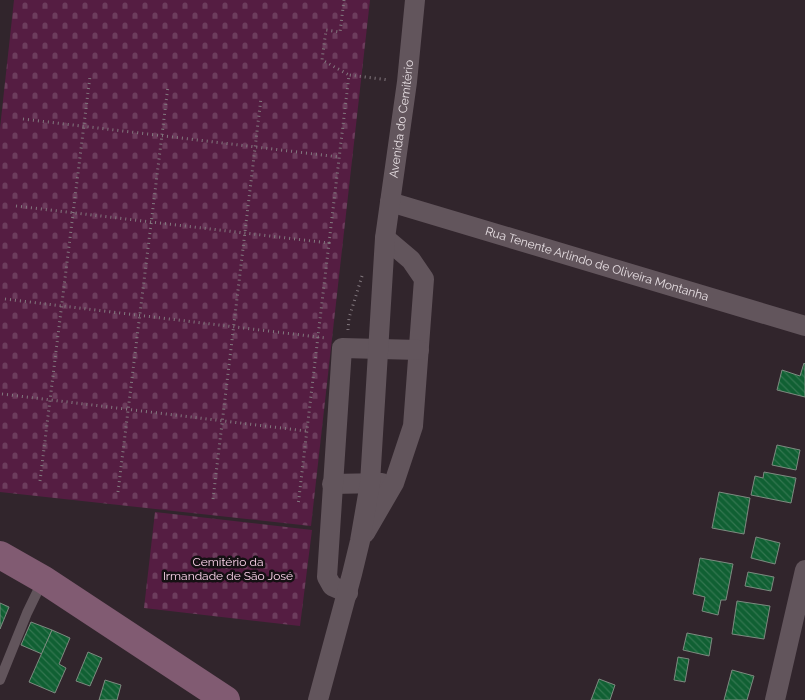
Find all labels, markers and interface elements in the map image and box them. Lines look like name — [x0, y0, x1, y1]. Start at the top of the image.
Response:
street label: Avenida do Cemitério — [387, 59, 416, 179]
street label: Rua Tenente Arlindo de Oliveira Montanha — [484, 224, 710, 304]
park label: Cemitério da Irmandade de São José — [163, 555, 293, 583]

